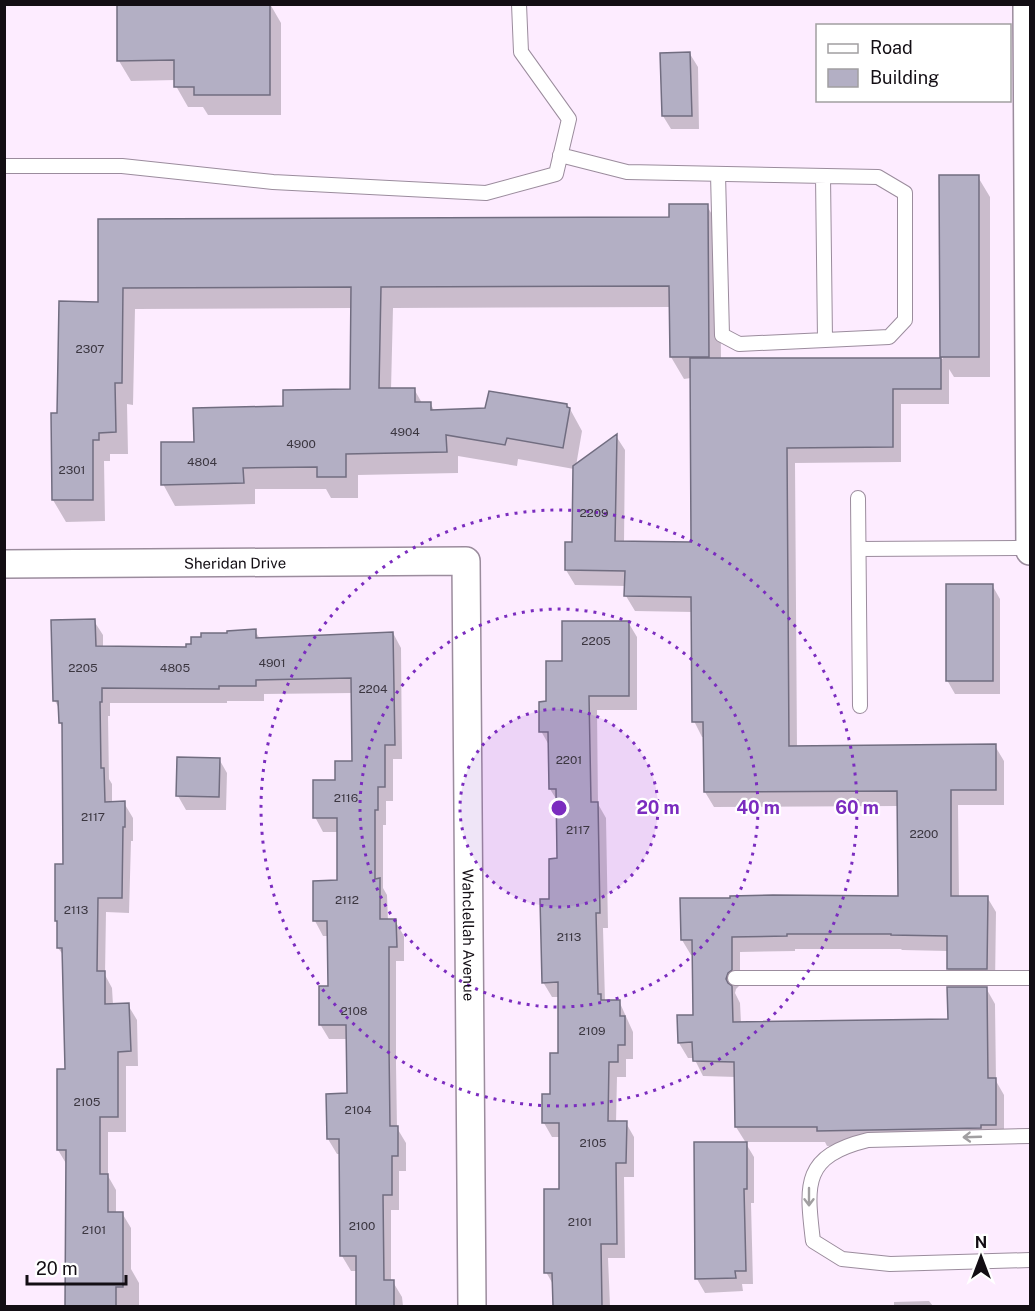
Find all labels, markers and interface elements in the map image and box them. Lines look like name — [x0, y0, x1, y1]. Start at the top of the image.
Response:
legend — [816, 24, 1011, 102]
text: Road — [870, 37, 913, 58]
text: Building — [870, 67, 939, 88]
house number: 2307 — [76, 342, 104, 356]
house number: 4904 — [390, 425, 420, 439]
house number: 4900 — [286, 437, 316, 451]
house number: 4804 — [187, 455, 218, 469]
house number: 2301 — [59, 463, 85, 477]
house number: 2209 — [579, 506, 609, 520]
street label: Sheridan Drive — [184, 554, 286, 571]
house number: 2205 — [581, 634, 611, 648]
house number: 4901 — [258, 656, 286, 670]
house number: 2205 — [68, 661, 98, 675]
house number: 4805 — [160, 661, 190, 675]
house number: 2204 — [358, 682, 388, 696]
house number: 2201 — [556, 753, 582, 767]
house number: 2116 — [334, 791, 358, 805]
text: 20 m — [636, 797, 680, 818]
text: 40 m — [736, 797, 780, 818]
text: 60 m — [835, 797, 879, 818]
centre of rings — [549, 798, 569, 818]
house number: 2117 — [81, 810, 105, 824]
house number: 2117 — [566, 823, 590, 837]
house number: 2200 — [910, 827, 938, 841]
street label: Wahclellah Avenue — [460, 869, 478, 1001]
house number: 2112 — [335, 893, 359, 907]
house number: 2113 — [64, 903, 88, 917]
house number: 2113 — [557, 930, 581, 944]
house number: 2108 — [340, 1004, 368, 1018]
house number: 2109 — [579, 1024, 605, 1038]
house number: 2105 — [73, 1095, 101, 1109]
house number: 2104 — [345, 1103, 372, 1117]
one-way arrow — [963, 1132, 983, 1143]
house number: 2105 — [579, 1136, 607, 1150]
one-way arrow — [803, 1187, 815, 1207]
house number: 2101 — [568, 1215, 592, 1229]
house number: 2100 — [349, 1219, 375, 1233]
house number: 2101 — [82, 1223, 106, 1237]
north arrow — [951, 1227, 1011, 1287]
text: N — [975, 1233, 987, 1252]
scale bar — [27, 1248, 126, 1286]
text: 20 m — [36, 1258, 78, 1279]

